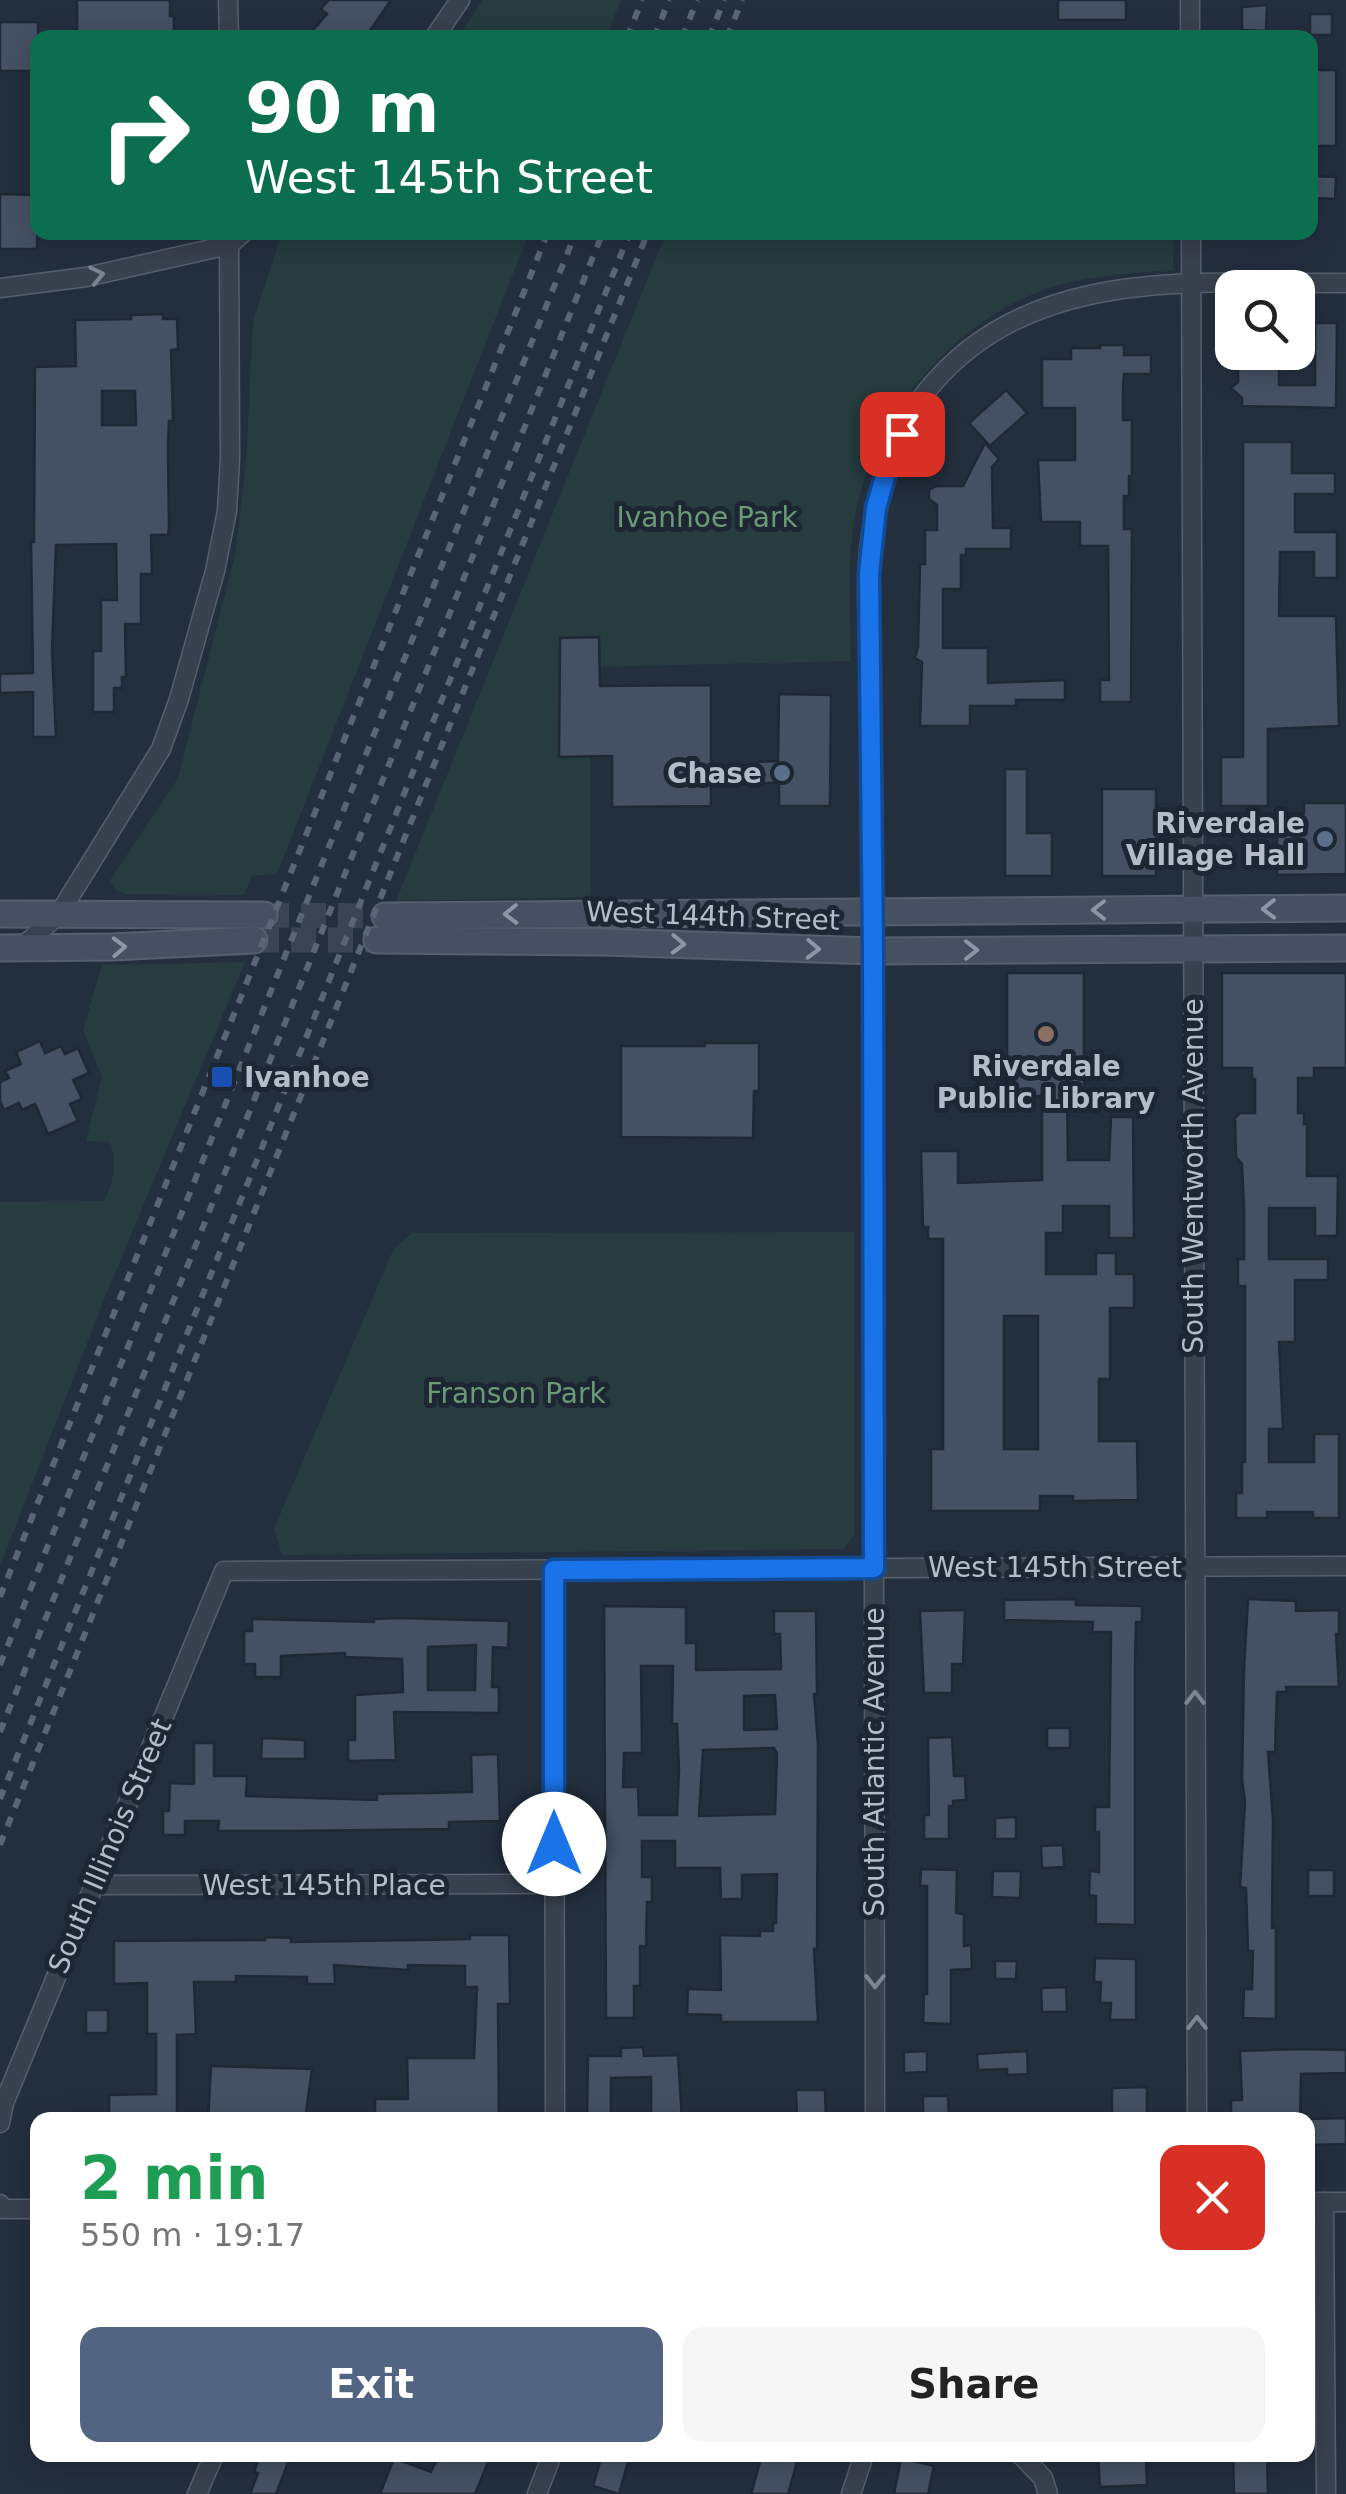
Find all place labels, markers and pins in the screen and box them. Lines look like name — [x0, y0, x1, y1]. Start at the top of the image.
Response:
pin — [860, 392, 945, 477]
place label: Chase — [667, 757, 762, 790]
marker: Chase — [771, 762, 793, 784]
place label: Riverdale Village Hall — [1126, 807, 1305, 872]
marker: Riverdale Village Hall — [1314, 828, 1336, 850]
marker: Riverdale Public Library — [1035, 1023, 1057, 1045]
place label: Riverdale Public Library — [937, 1050, 1155, 1115]
place label: Ivanhoe — [244, 1061, 370, 1094]
marker: Ivanhoe — [209, 1064, 235, 1090]

